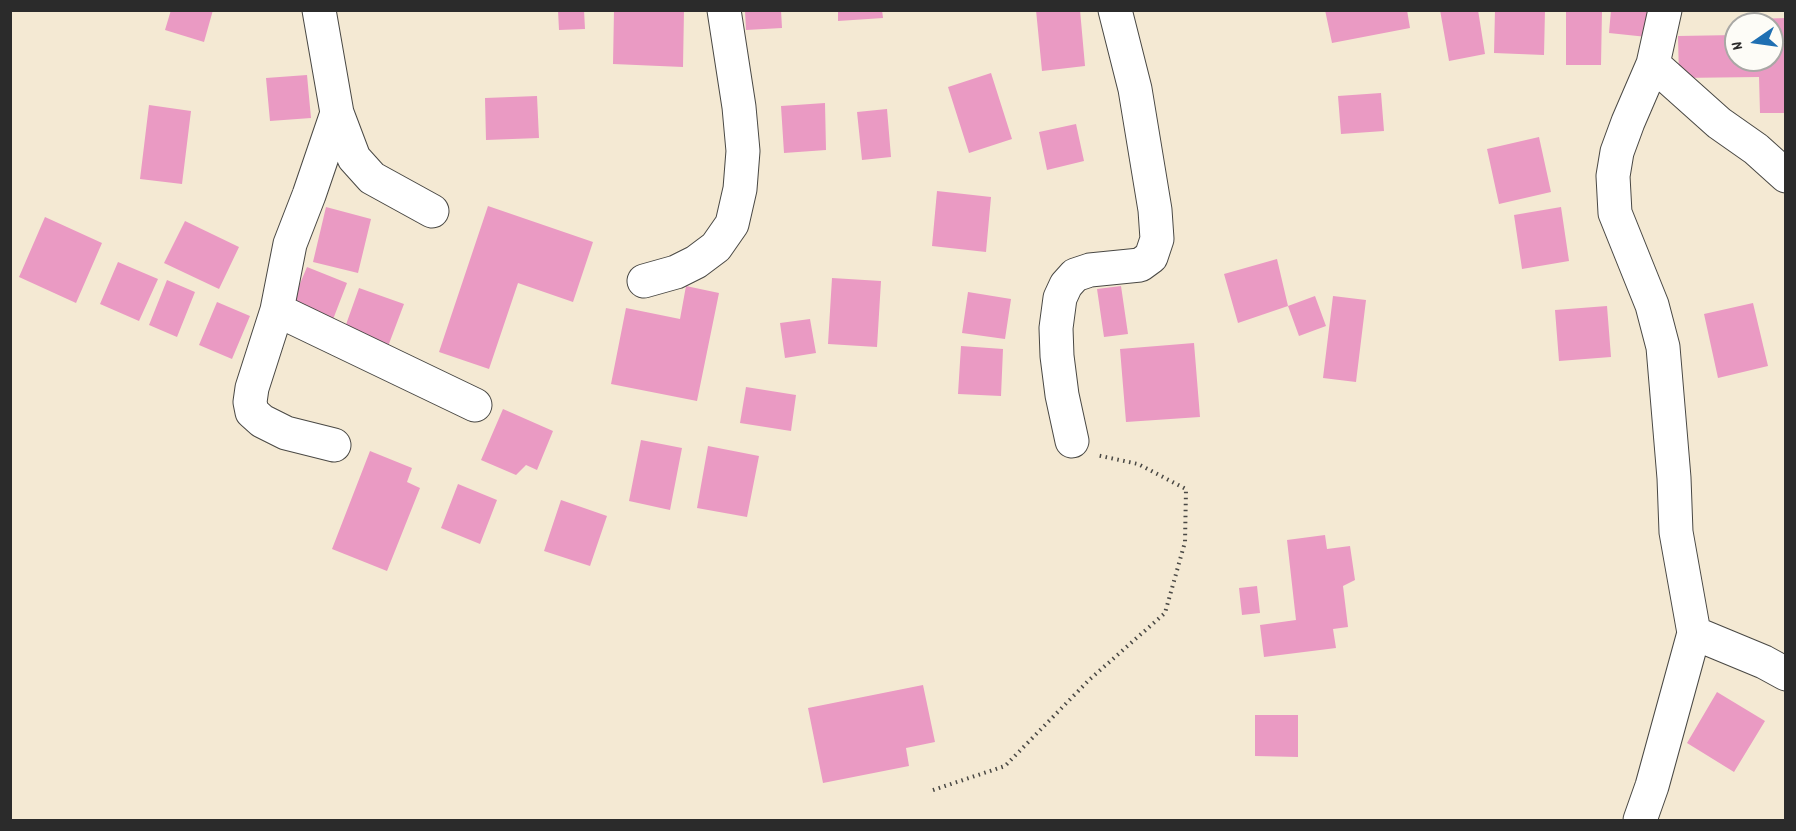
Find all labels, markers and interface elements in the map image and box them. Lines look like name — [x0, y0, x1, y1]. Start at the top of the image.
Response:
north arrow — [1724, 12, 1784, 72]
text: N — [1726, 39, 1750, 52]

